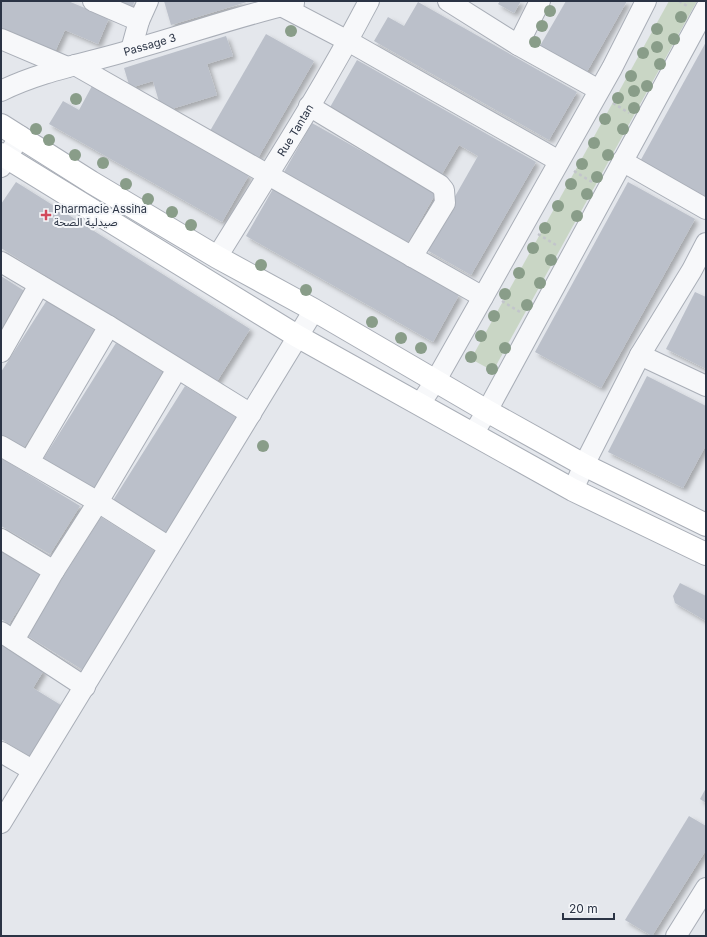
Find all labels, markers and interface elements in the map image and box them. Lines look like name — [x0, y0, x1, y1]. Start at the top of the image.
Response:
street label: Passage 3 — [122, 30, 178, 59]
street label: Rue Tantan — [274, 102, 316, 159]
place label: Pharmacie Assiha صيدلية الصحة — [54, 202, 147, 229]
marker: Pharmacie Assiha صيدلية الصحة — [41, 210, 51, 220]
scale bar — [563, 895, 614, 921]
text: 20 m — [569, 901, 598, 916]

